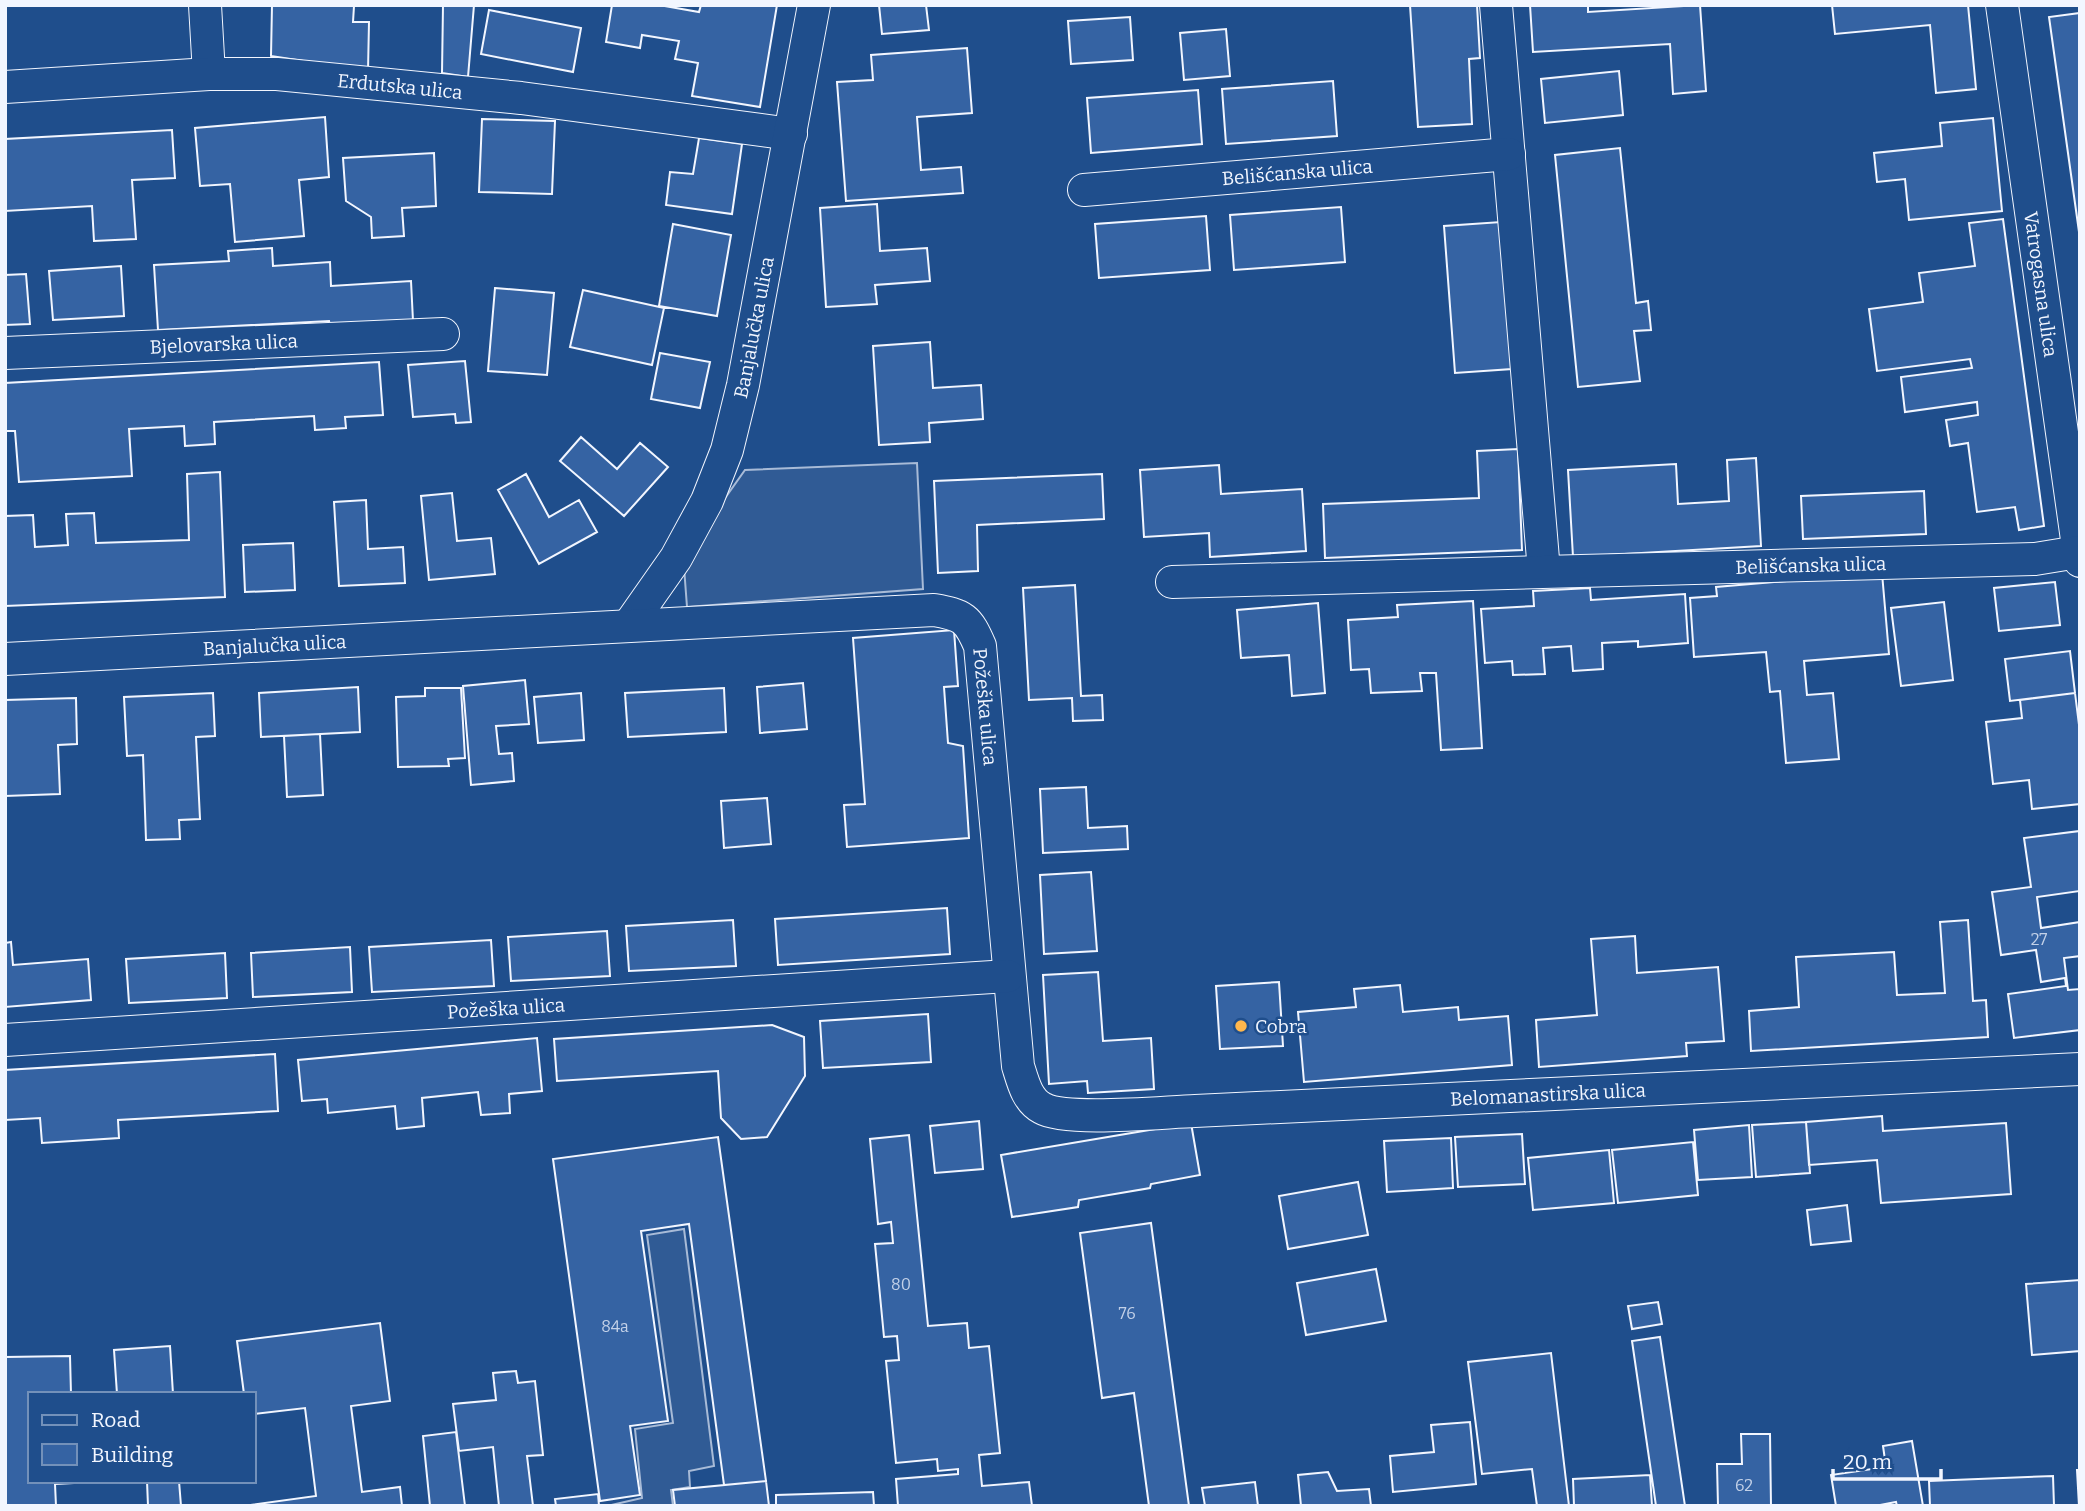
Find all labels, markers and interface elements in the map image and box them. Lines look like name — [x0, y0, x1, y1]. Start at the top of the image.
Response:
street label: Erdutska ulica — [336, 69, 464, 104]
street label: Belišćanska ulica — [1221, 154, 1374, 190]
street label: Vatrogasna ulica — [2020, 210, 2063, 359]
street label: Banjalučka ulica — [729, 254, 778, 401]
street label: Bjelovarska ulica — [149, 329, 299, 358]
street label: Belišćanska ulica — [1735, 551, 1887, 578]
street label: Banjalučka ulica — [202, 629, 348, 660]
street label: Požeška ulica — [969, 647, 1002, 767]
house number: 27 — [2031, 930, 2047, 949]
street label: Požeška ulica — [446, 993, 566, 1023]
place label: Cobra — [1255, 1015, 1307, 1038]
marker: Cobra — [1233, 1018, 1249, 1034]
street label: Belomanastirska ulica — [1450, 1078, 1647, 1110]
house number: 80 — [891, 1275, 911, 1294]
house number: 76 — [1118, 1304, 1136, 1323]
house number: 84a — [601, 1317, 629, 1336]
legend — [28, 1392, 256, 1483]
text: Road — [91, 1407, 140, 1433]
scale bar — [1833, 1438, 1941, 1482]
text: Building — [91, 1442, 174, 1468]
text: 20 m — [1843, 1449, 1892, 1475]
house number: 62 — [1735, 1476, 1753, 1495]

